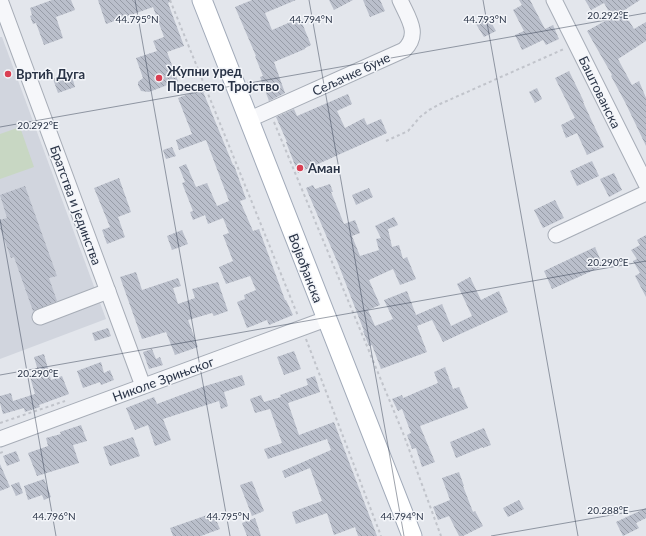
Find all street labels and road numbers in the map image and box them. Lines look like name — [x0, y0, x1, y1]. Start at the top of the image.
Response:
street label: Сељачке буне — [309, 49, 393, 99]
street label: Баштованска — [576, 53, 624, 131]
street label: Братства и јединства — [47, 143, 105, 267]
street label: Војвођанска — [285, 231, 327, 305]
street label: Николе Зрињског — [110, 353, 217, 405]

